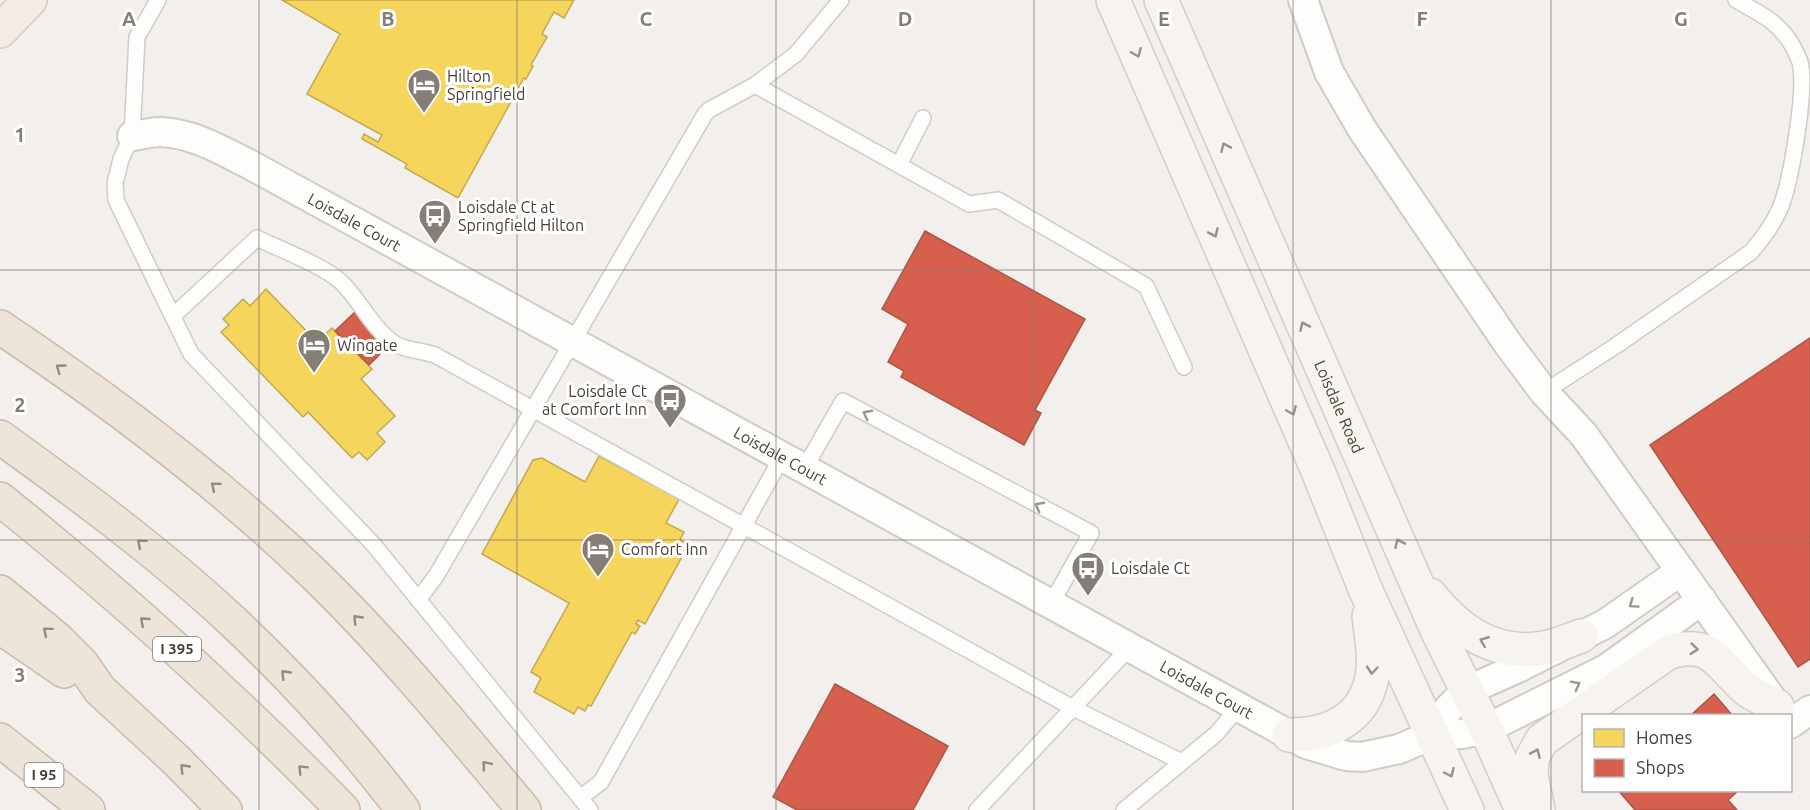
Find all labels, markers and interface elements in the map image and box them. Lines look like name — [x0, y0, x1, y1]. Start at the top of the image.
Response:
text: A — [122, 7, 136, 30]
text: B — [381, 7, 395, 30]
text: C — [640, 7, 653, 30]
text: D — [898, 7, 912, 30]
text: E — [1158, 7, 1170, 30]
text: F — [1416, 7, 1428, 30]
text: G — [1674, 7, 1688, 30]
one-way arrow — [1130, 47, 1142, 58]
hotel icon: Hilton Springfield — [406, 67, 442, 114]
place label: Hilton Springfield — [447, 67, 525, 103]
text: 1 — [14, 123, 26, 146]
one-way arrow — [1220, 142, 1232, 153]
street label: Loisdale Court — [305, 189, 405, 255]
bus stop icon: Loisdale Ct at Springfield Hilton — [417, 198, 453, 245]
place label: Loisdale Ct at Springfield Hilton — [458, 198, 584, 234]
one-way arrow — [1206, 226, 1218, 237]
one-way arrow — [1299, 321, 1311, 332]
hotel icon: Wingate — [296, 327, 332, 374]
place label: Wingate — [337, 336, 398, 354]
street label: Loisdale Road — [1311, 357, 1367, 456]
one-way arrow — [55, 364, 66, 375]
place label: Loisdale Ct at Comfort Inn — [542, 382, 648, 418]
bus stop icon: Loisdale Ct at Comfort Inn — [652, 382, 688, 429]
text: 2 — [14, 393, 26, 416]
one-way arrow — [1285, 405, 1297, 416]
one-way arrow — [863, 410, 874, 421]
street label: Loisdale Court — [731, 423, 831, 489]
one-way arrow — [211, 483, 222, 494]
one-way arrow — [1035, 502, 1046, 513]
hotel icon: Comfort Inn — [580, 531, 616, 578]
one-way arrow — [1394, 538, 1406, 549]
one-way arrow — [137, 540, 148, 551]
place label: Comfort Inn — [621, 540, 708, 558]
bus stop icon: Loisdale Ct — [1070, 550, 1106, 597]
place label: Loisdale Ct — [1111, 559, 1190, 577]
one-way arrow — [1629, 597, 1640, 608]
one-way arrow — [354, 615, 365, 626]
one-way arrow — [140, 617, 151, 628]
one-way arrow — [43, 628, 54, 639]
one-way arrow — [1479, 636, 1490, 648]
road number: I 395 — [153, 637, 201, 661]
one-way arrow — [1689, 642, 1699, 655]
street label: Loisdale Court — [1157, 657, 1257, 723]
text: 3 — [14, 663, 26, 686]
one-way arrow — [1366, 665, 1379, 674]
one-way arrow — [281, 670, 292, 680]
one-way arrow — [1569, 680, 1580, 692]
legend — [1582, 714, 1792, 792]
text: Homes — [1636, 727, 1693, 747]
one-way arrow — [1529, 749, 1541, 760]
text: Shops — [1636, 757, 1685, 777]
one-way arrow — [483, 761, 494, 772]
road number: I 95 — [24, 763, 63, 787]
one-way arrow — [180, 765, 191, 775]
one-way arrow — [298, 765, 309, 776]
one-way arrow — [1442, 766, 1454, 777]

